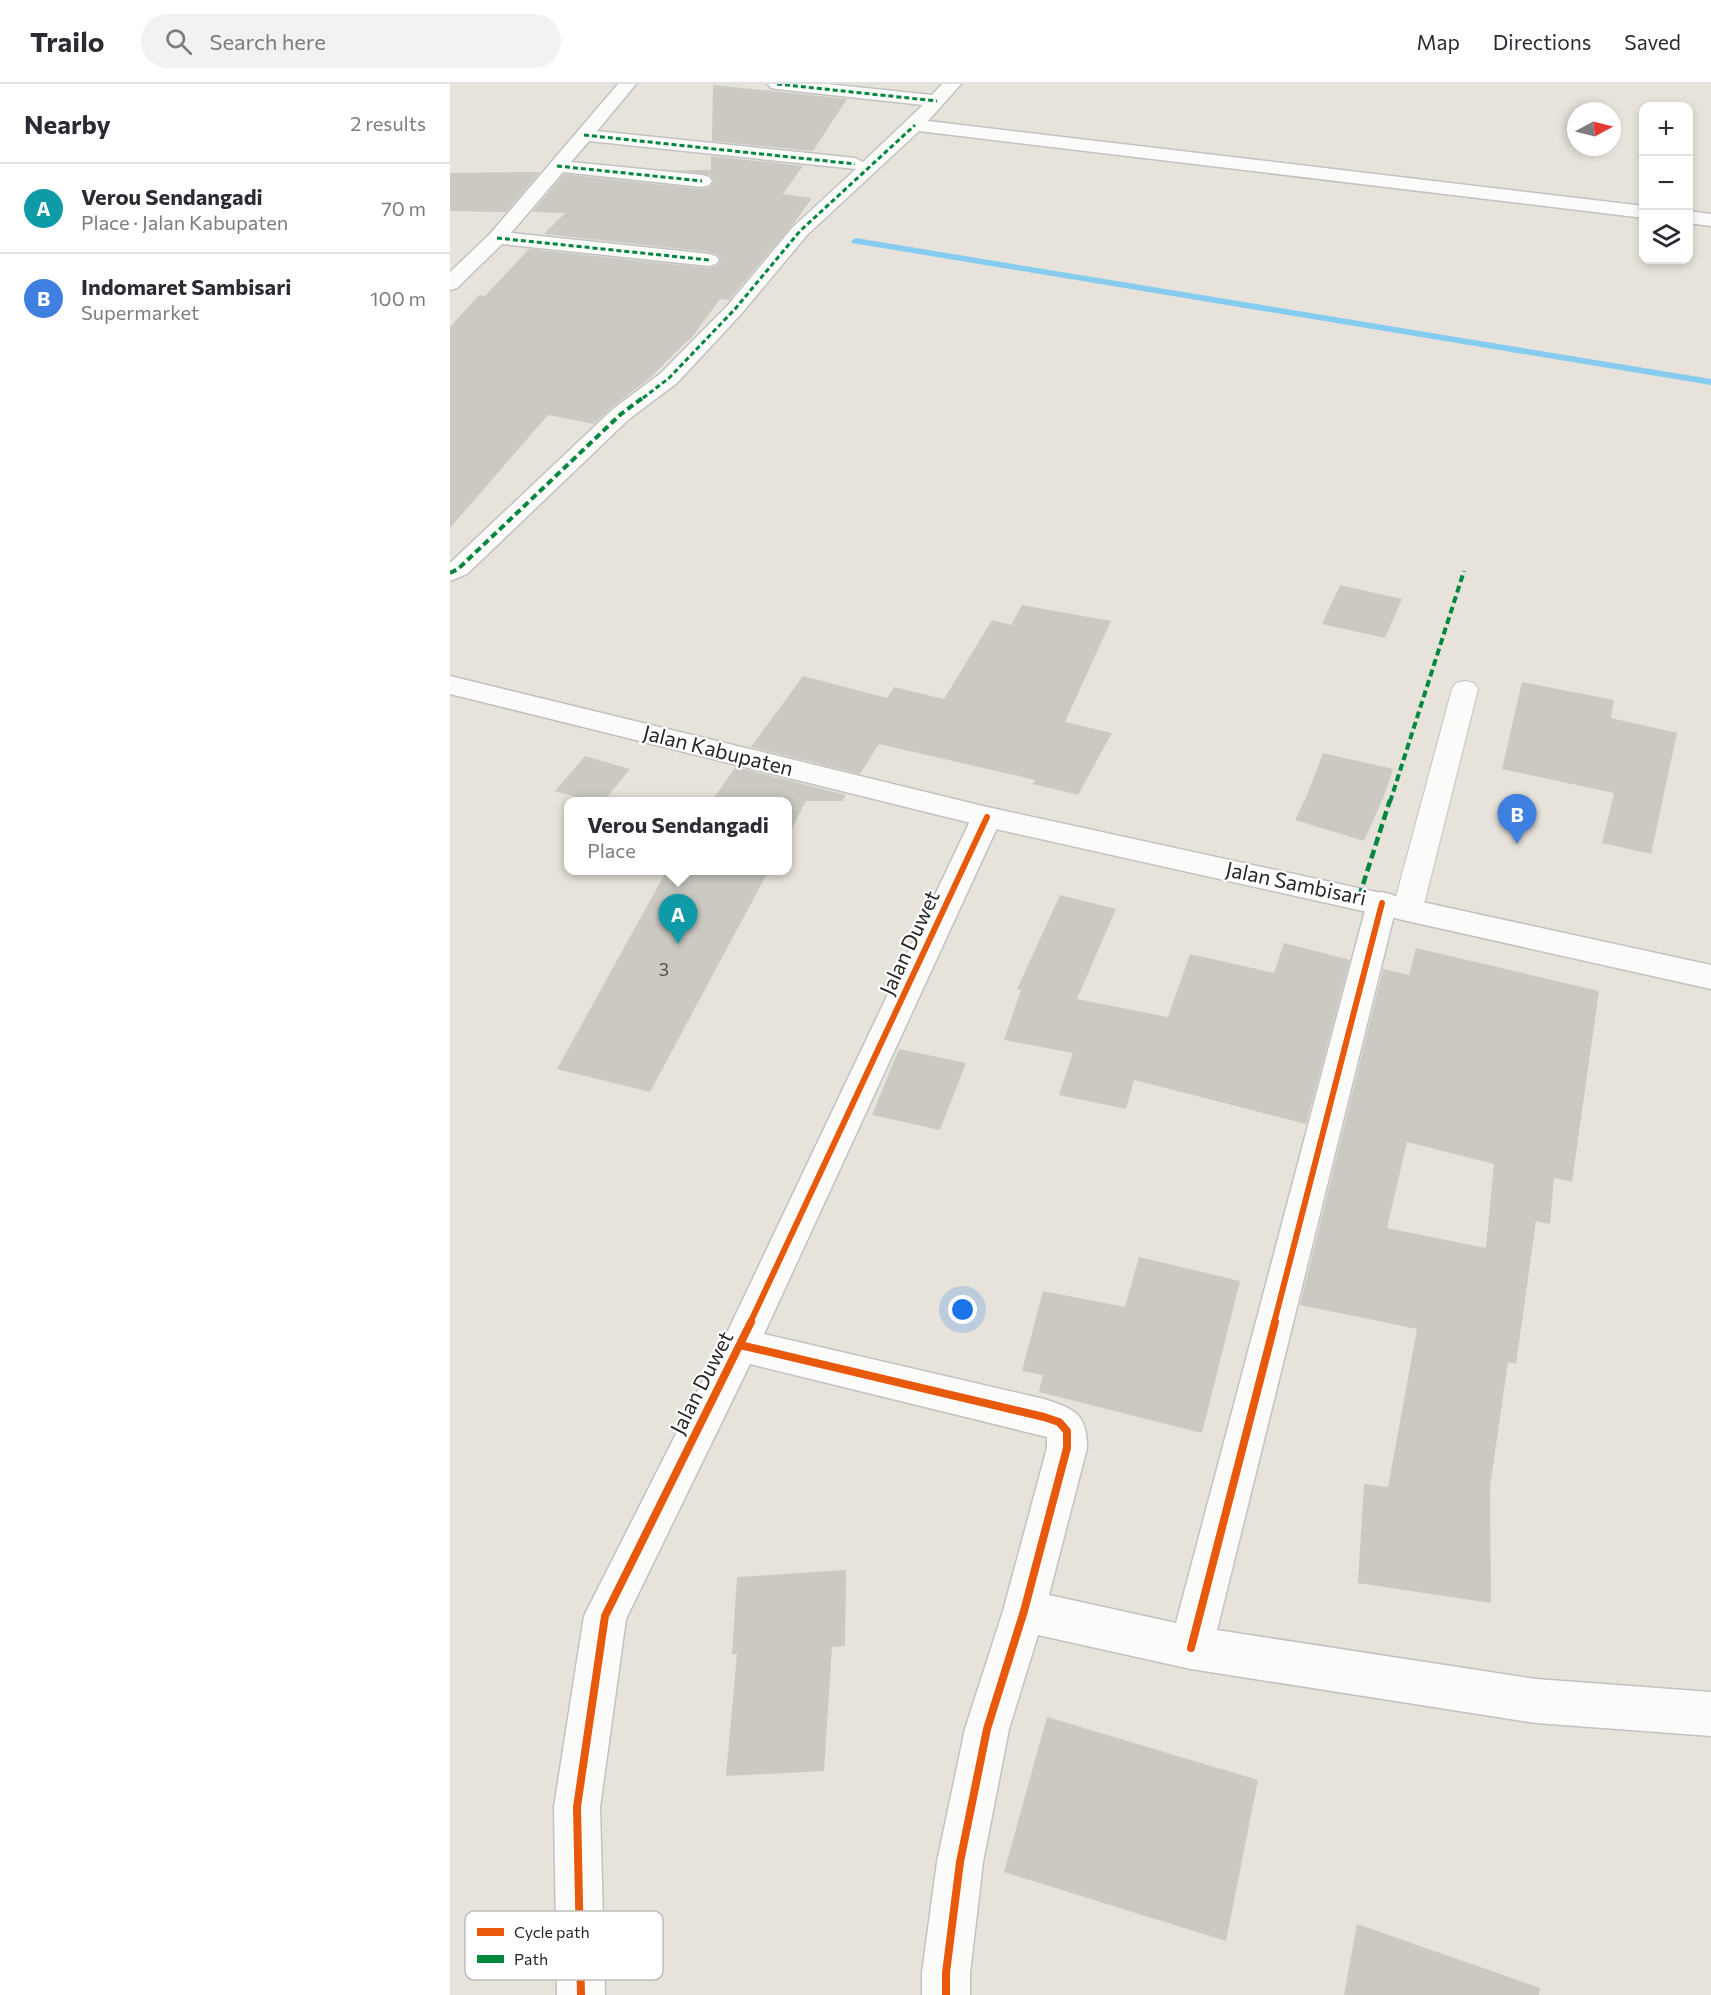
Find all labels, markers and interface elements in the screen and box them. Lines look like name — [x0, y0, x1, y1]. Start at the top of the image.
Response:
search box — [141, 14, 561, 68]
text: Trailo — [30, 24, 105, 58]
icon: search — [162, 25, 195, 58]
text: Search here — [210, 28, 326, 55]
text: Map — [1417, 29, 1460, 54]
text: Directions — [1493, 29, 1591, 54]
text: Saved — [1624, 29, 1681, 54]
north arrow — [1567, 102, 1621, 156]
map controls — [1639, 102, 1693, 264]
button: + — [1639, 102, 1693, 156]
text: Nearby — [24, 108, 111, 139]
text: 2 results — [350, 111, 426, 135]
button: − — [1639, 156, 1693, 210]
text: Verou Sendangadi — [81, 183, 263, 210]
text: A — [36, 196, 51, 220]
text: 70 m — [381, 196, 426, 220]
text: Place · Jalan Kabupaten — [81, 210, 288, 234]
button: layers — [1639, 210, 1693, 264]
text: Indomaret Sambisari — [81, 273, 291, 300]
text: B — [37, 286, 50, 310]
text: 100 m — [370, 286, 426, 310]
text: Supermarket — [81, 300, 199, 324]
street label: Jalan Kabupaten — [641, 719, 796, 780]
pin: B — [1498, 794, 1536, 844]
popup — [564, 797, 792, 875]
text: Verou Sendangadi — [587, 811, 769, 838]
text: Place — [587, 838, 636, 862]
street label: Jalan Sambisari — [1224, 855, 1369, 910]
street label: Jalan Duwet — [874, 886, 944, 999]
pin: A — [658, 894, 698, 944]
house number: 3 — [659, 958, 669, 980]
your location — [948, 1295, 977, 1324]
street label: Jalan Duwet — [664, 1326, 737, 1438]
legend — [465, 1911, 663, 1980]
text: Cycle path — [514, 1922, 590, 1941]
text: Path — [514, 1949, 548, 1968]

